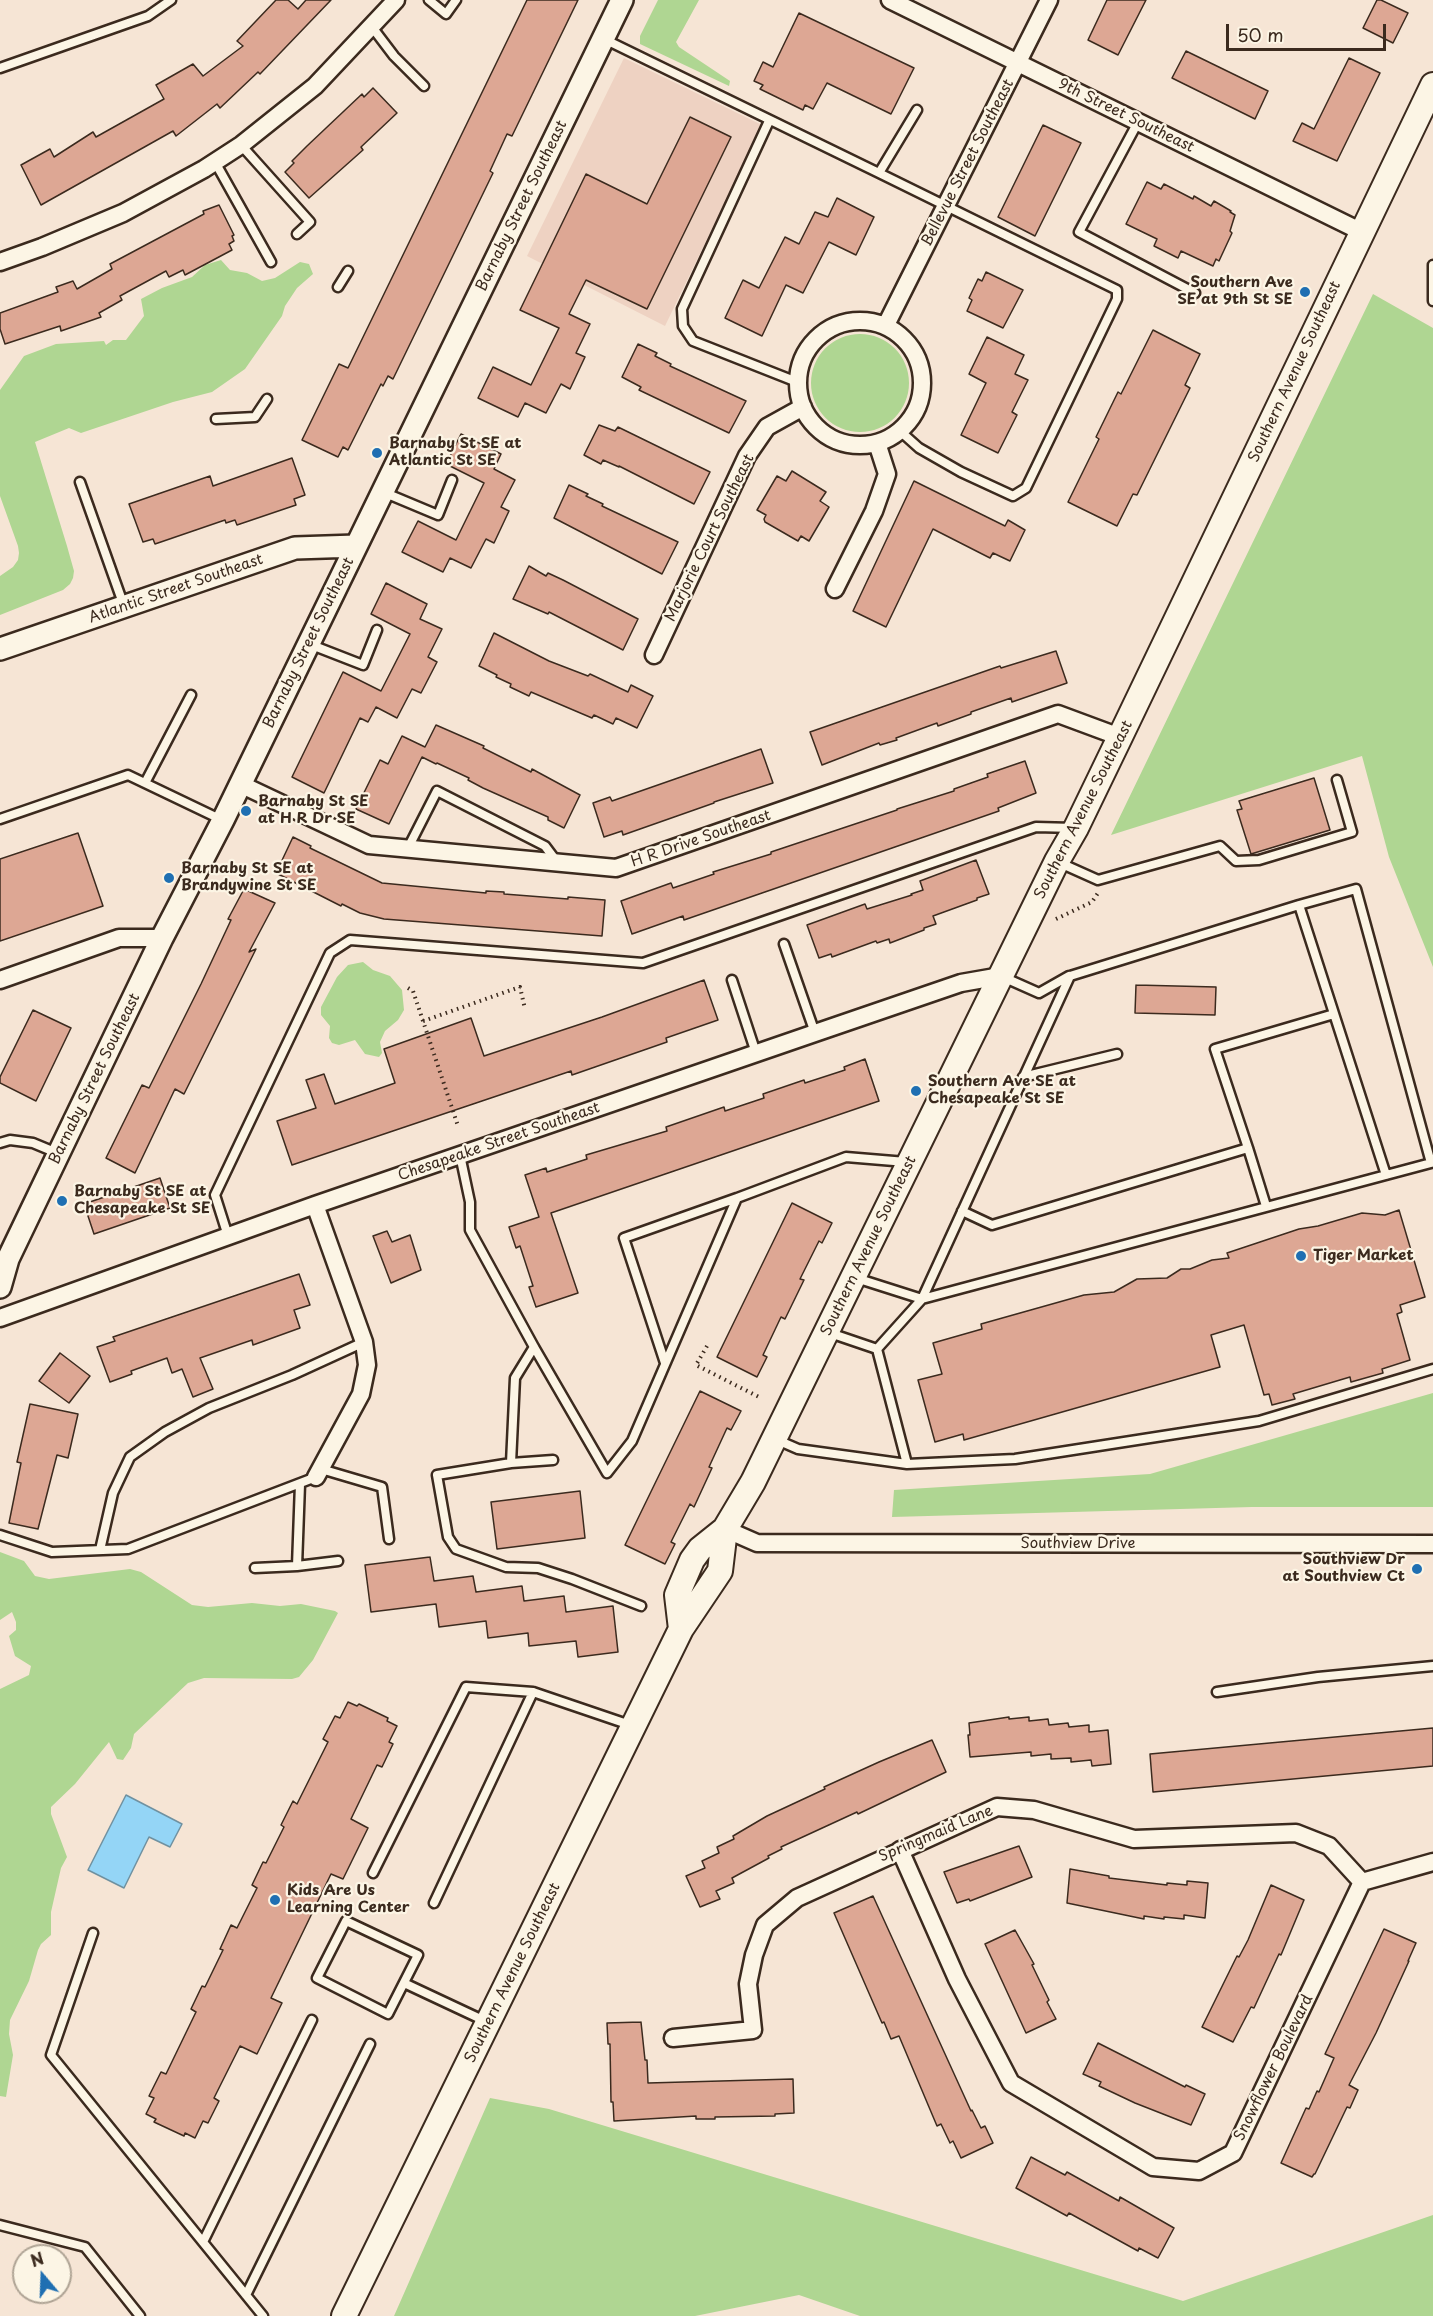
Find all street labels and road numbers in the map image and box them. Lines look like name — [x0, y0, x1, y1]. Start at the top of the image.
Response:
street label: 9th Street Southeast — [1055, 75, 1197, 157]
street label: Bellevue Street Southeast — [918, 76, 1018, 250]
street label: Barnaby Street Southeast — [473, 118, 571, 294]
street label: Southern Avenue Southeast — [1245, 279, 1345, 465]
street label: Marjorie Court Southeast — [662, 451, 758, 625]
street label: Atlantic Street Southeast — [87, 551, 265, 627]
street label: Barnaby Street Southeast — [260, 555, 358, 731]
street label: Southern Avenue Southeast — [1031, 718, 1137, 902]
street label: H R Drive Southeast — [629, 807, 773, 871]
street label: Barnaby Street Southeast — [46, 991, 144, 1167]
street label: Chesapeake Street Southeast — [396, 1099, 602, 1185]
street label: Southern Avenue Southeast — [818, 1153, 920, 1339]
street label: Southview Drive — [1021, 1535, 1135, 1553]
street label: Springmaid Lane — [876, 1802, 996, 1866]
street label: Southern Avenue Southeast — [462, 1880, 564, 2066]
street label: Snowflower Boulevard — [1231, 1992, 1317, 2144]

